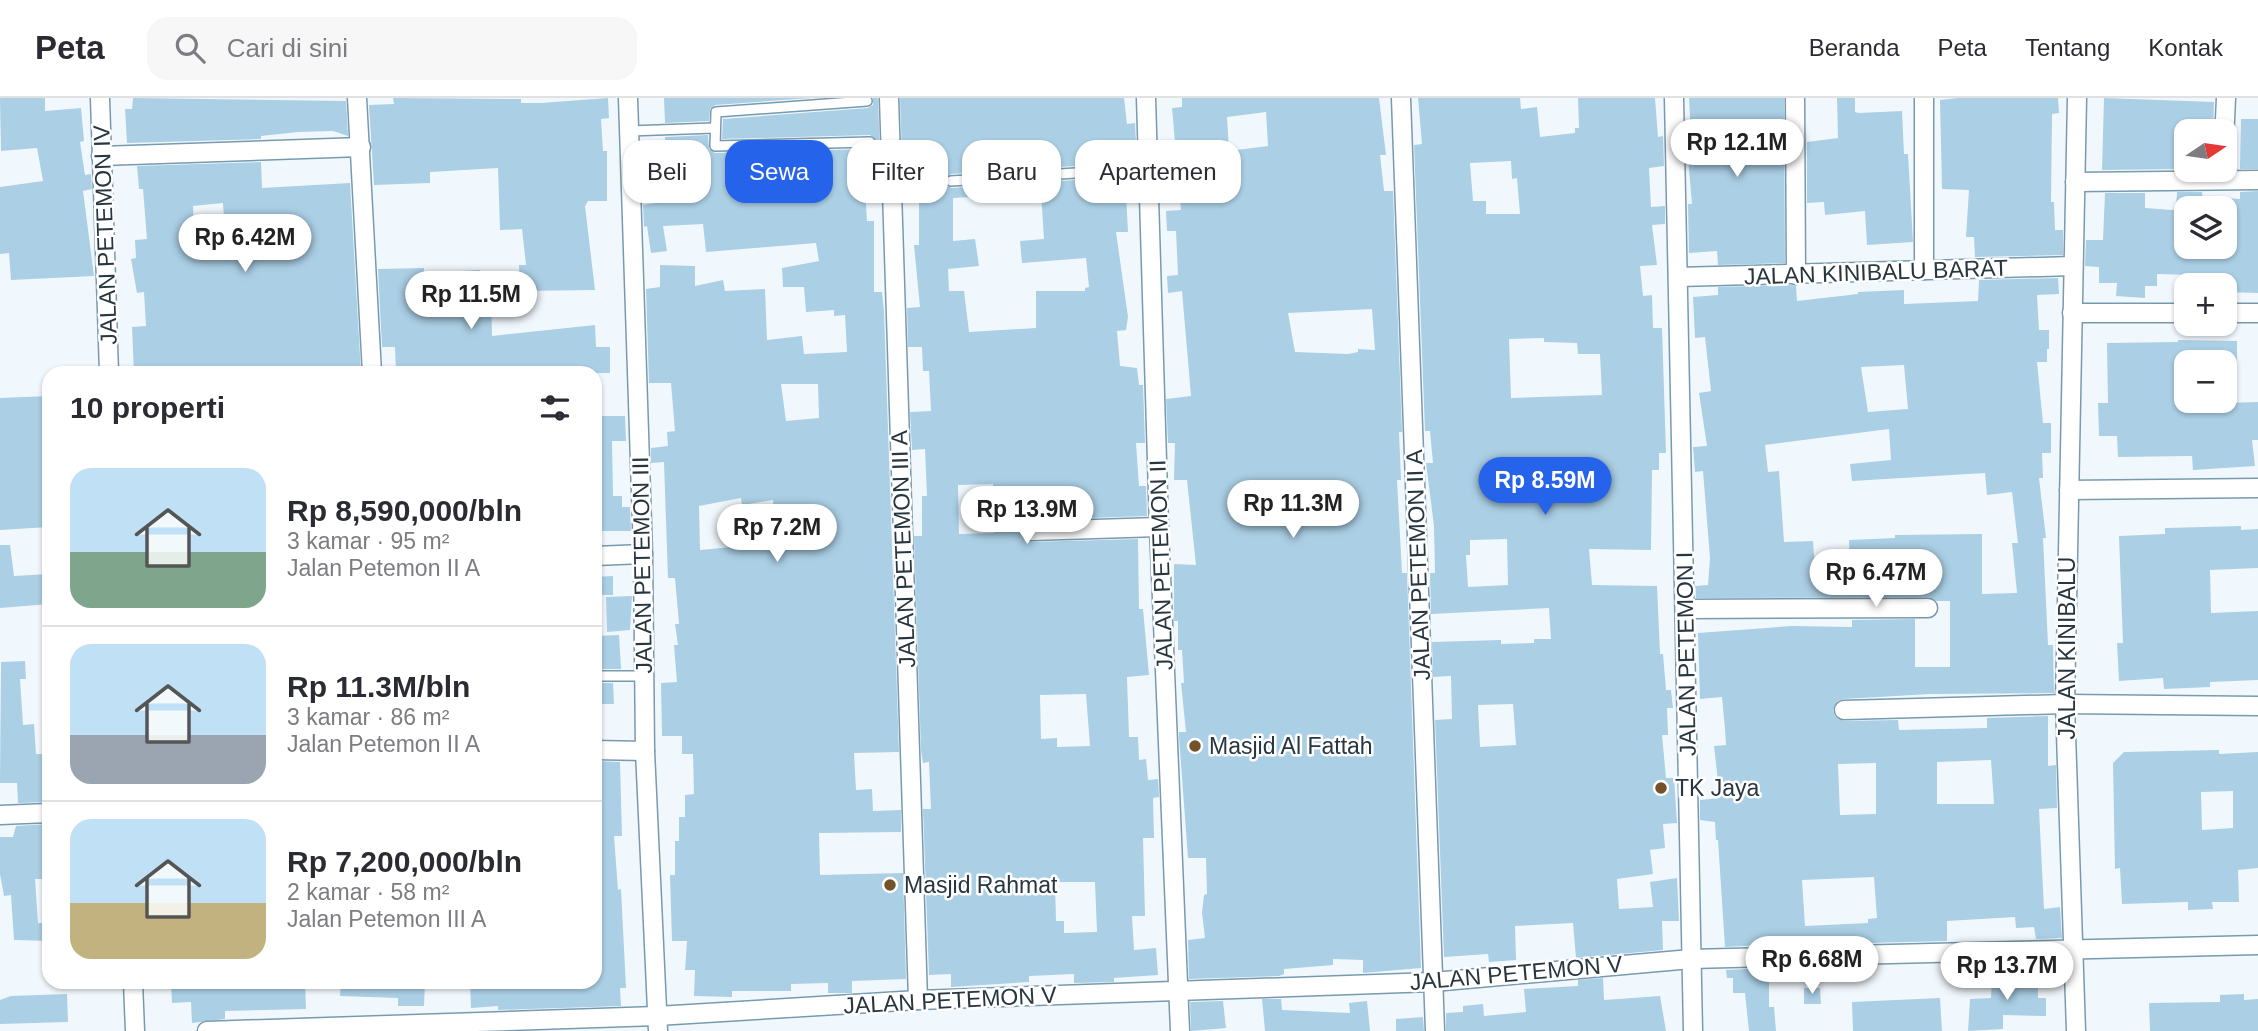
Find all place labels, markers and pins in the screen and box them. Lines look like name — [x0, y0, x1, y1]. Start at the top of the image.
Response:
pin: Rp 12.1M — [1665, 120, 1809, 179]
pin: Rp 6.42M — [173, 214, 317, 274]
pin: Rp 11.5M — [399, 272, 543, 331]
pin: Rp 8.59M — [1473, 458, 1617, 517]
pin: Rp 11.3M — [1221, 480, 1365, 540]
pin: Rp 13.9M — [955, 486, 1099, 546]
pin: Rp 7.2M — [712, 504, 842, 564]
pin: Rp 6.47M — [1804, 550, 1948, 609]
place label: Masjid Al Fattah — [1209, 733, 1373, 759]
marker: Masjid Al Fattah — [1187, 738, 1203, 754]
place label: TK Jaya — [1675, 775, 1760, 801]
marker: TK Jaya — [1653, 780, 1669, 796]
place label: Masjid Rahmat — [904, 872, 1058, 898]
marker: Masjid Rahmat — [882, 877, 898, 893]
pin: Rp 6.68M — [1740, 936, 1884, 996]
pin: Rp 13.7M — [1935, 942, 2079, 1002]

